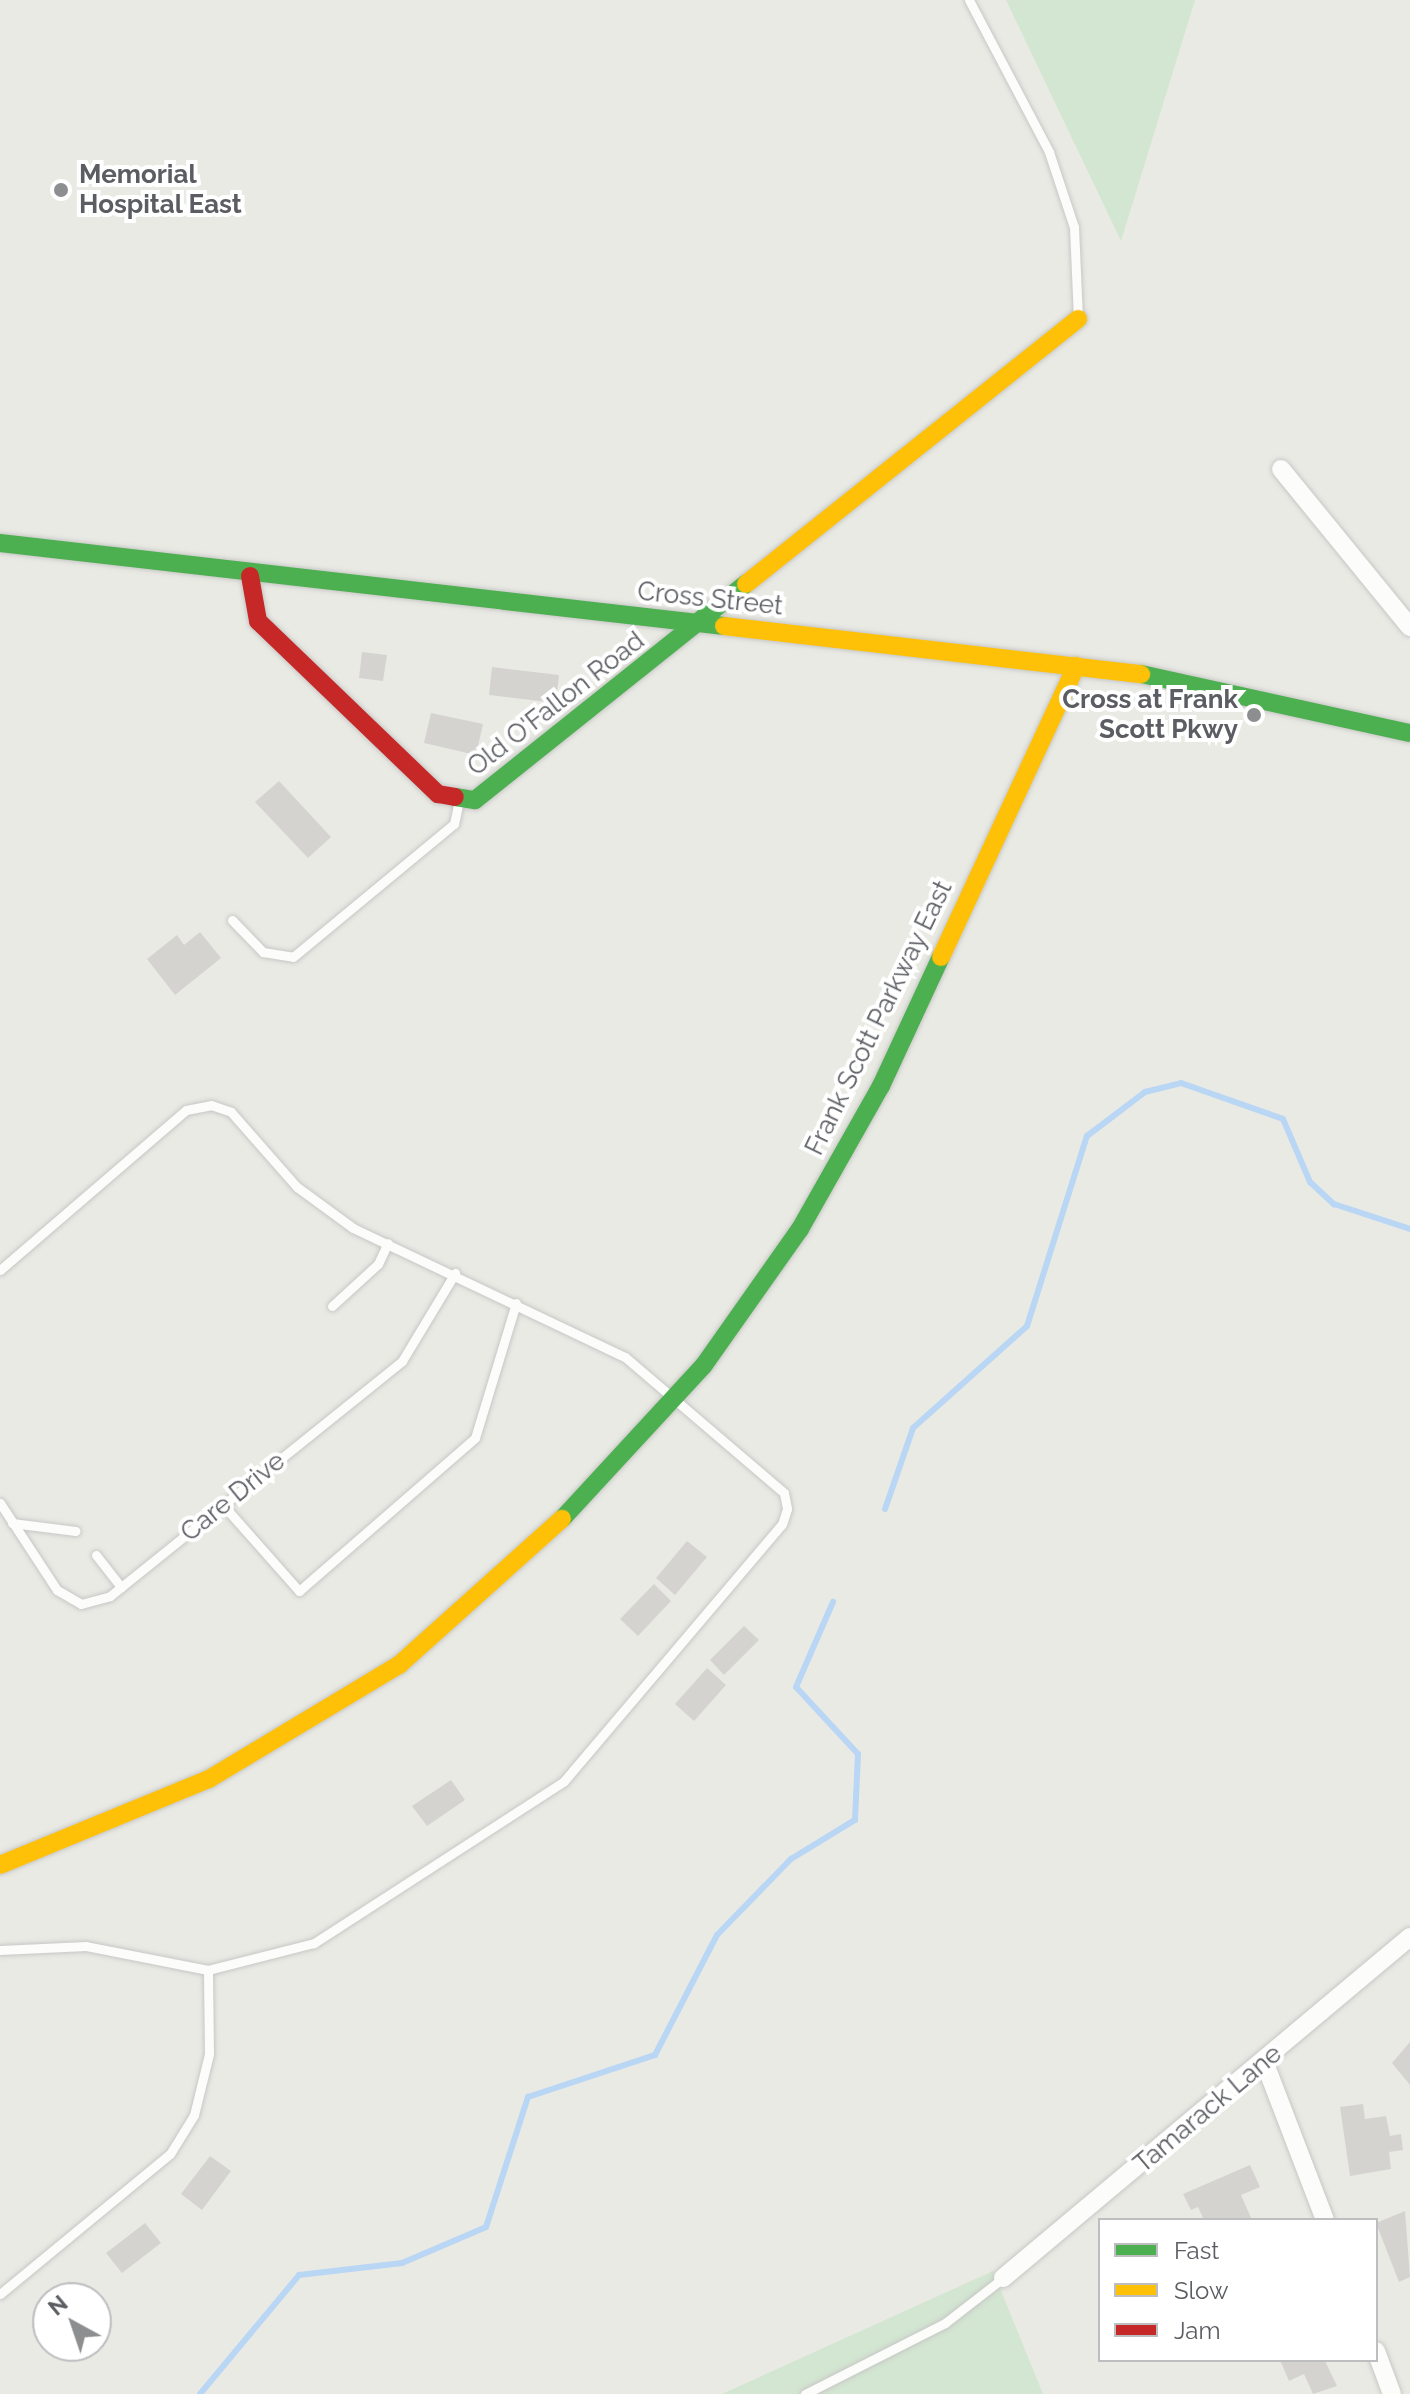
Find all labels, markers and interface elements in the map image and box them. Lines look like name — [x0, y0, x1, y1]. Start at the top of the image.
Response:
place label: Memorial Hospital East — [79, 159, 243, 220]
marker: Memorial Hospital East — [50, 179, 72, 201]
street label: Cross Street — [636, 576, 784, 622]
street label: Old O'Fallon Road — [461, 625, 651, 783]
place label: Cross at Frank Scott Pkwy — [1062, 684, 1238, 746]
marker: Cross at Frank Scott Pkwy — [1245, 706, 1263, 724]
street label: Frank Scott Parkway East — [799, 875, 959, 1161]
street label: Care Drive — [175, 1446, 291, 1548]
street label: Tamarack Lane — [1128, 2038, 1288, 2180]
legend — [1098, 2218, 1378, 2362]
text: Fast — [1174, 2236, 1219, 2265]
text: Slow — [1174, 2276, 1228, 2305]
north arrow — [32, 2282, 112, 2362]
text: N — [43, 2290, 73, 2321]
text: Jam — [1174, 2316, 1220, 2345]

